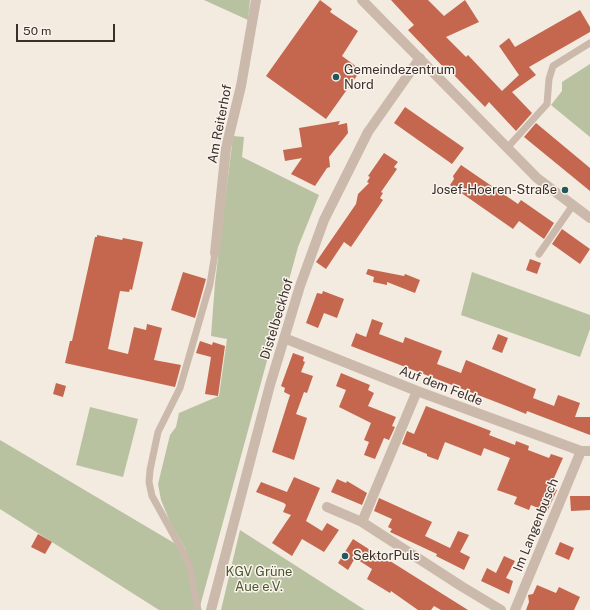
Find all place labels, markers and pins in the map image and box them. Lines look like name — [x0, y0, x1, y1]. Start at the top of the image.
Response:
place label: Gemeindezentrum Nord — [344, 62, 455, 93]
marker: Gemeindezentrum Nord — [331, 72, 341, 82]
place label: Josef-Hoeren-Straße — [431, 182, 557, 198]
marker: Josef-Hoeren-Straße — [560, 185, 570, 195]
place label: SektorPuls — [353, 548, 420, 564]
marker: SektorPuls — [340, 551, 350, 561]

